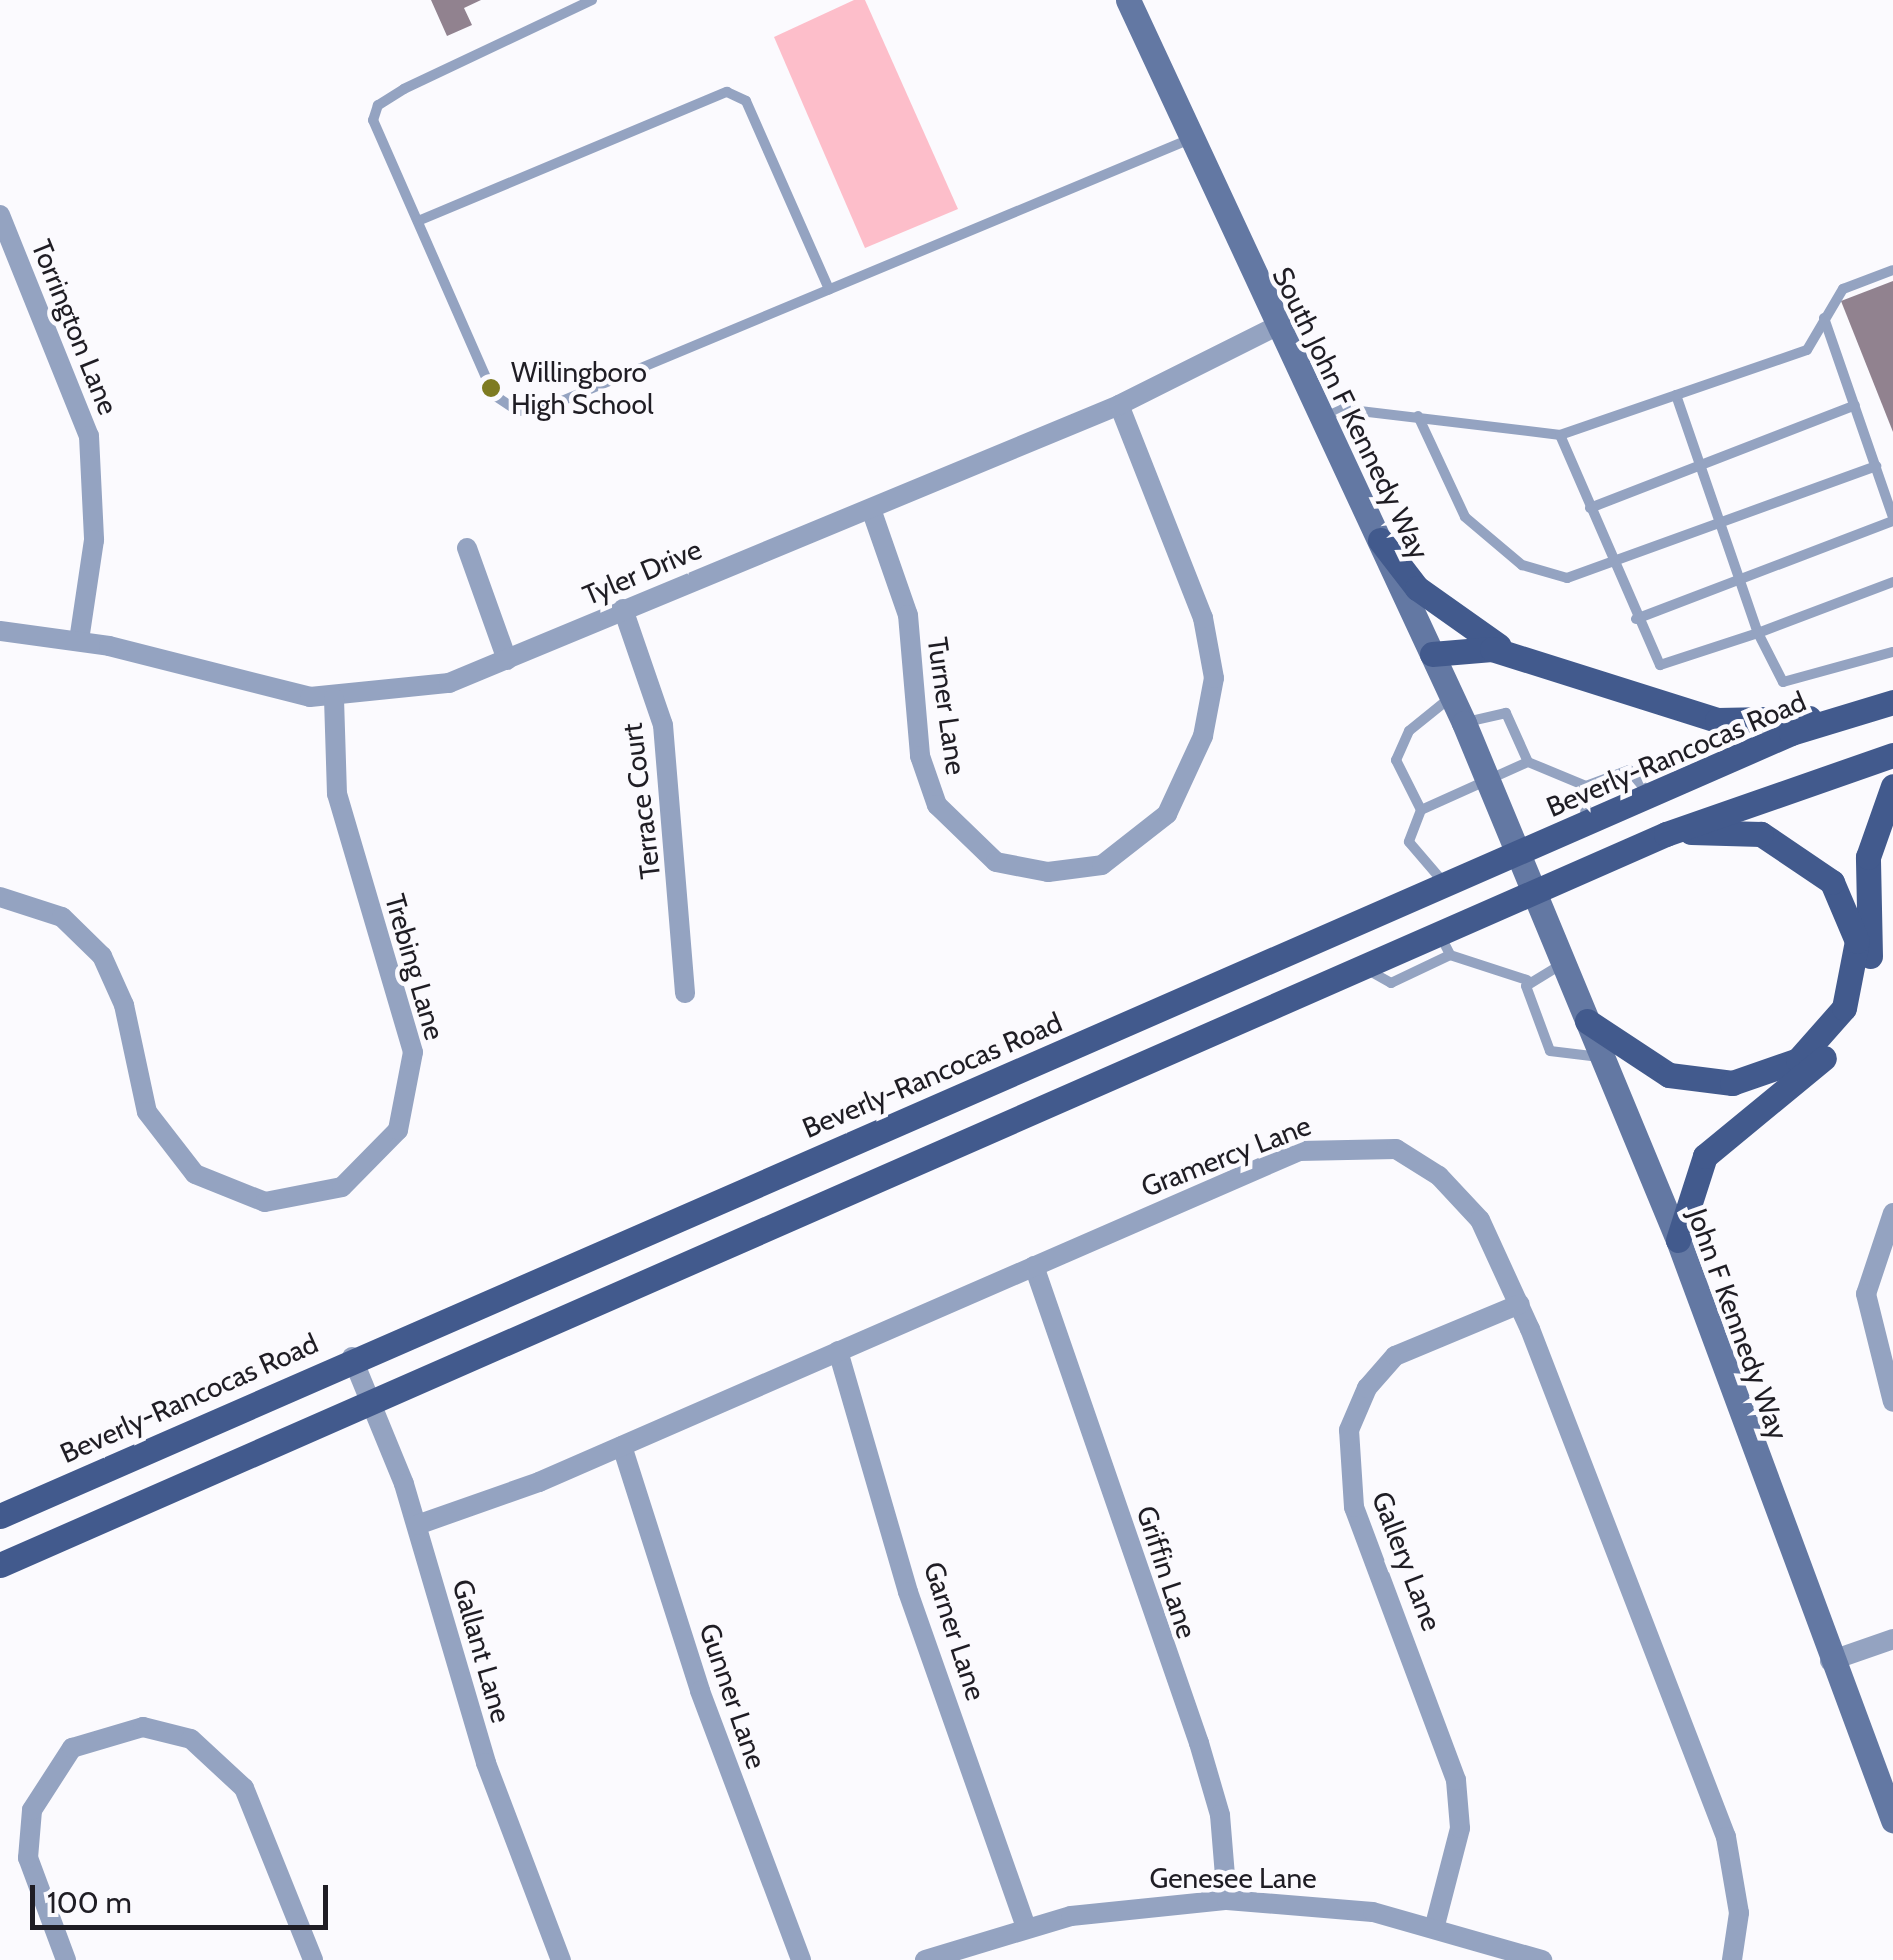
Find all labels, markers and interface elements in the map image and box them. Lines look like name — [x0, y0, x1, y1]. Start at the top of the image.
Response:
street label: Torrington Lane — [25, 235, 125, 419]
street label: South John F Kennedy Way — [1266, 261, 1436, 565]
place label: Willingboro High School — [511, 355, 654, 421]
marker: Willingboro High School — [480, 377, 502, 399]
street label: Tyler Drive — [578, 532, 706, 612]
street label: Turner Lane — [921, 635, 973, 777]
street label: Beverly-Rancocas Road — [1541, 684, 1811, 824]
street label: Terrace Court — [615, 721, 667, 881]
street label: Trebing Lane — [378, 890, 452, 1044]
street label: Beverly-Rancocas Road — [797, 1005, 1067, 1145]
street label: Gramercy Lane — [1137, 1108, 1315, 1204]
street label: John F Kennedy Way — [1681, 1204, 1795, 1444]
street label: Beverly-Rancocas Road — [55, 1326, 323, 1470]
street label: Gallery Lane — [1365, 1487, 1449, 1635]
street label: Griffin Lane — [1130, 1502, 1204, 1642]
street label: Garner Lane — [917, 1557, 993, 1705]
street label: Gallant Lane — [446, 1575, 518, 1727]
street label: Gunner Lane — [692, 1619, 774, 1773]
street label: Genesee Lane — [1149, 1861, 1317, 1895]
scale bar — [35, 1865, 332, 1927]
text: 100 m — [47, 1884, 132, 1921]

